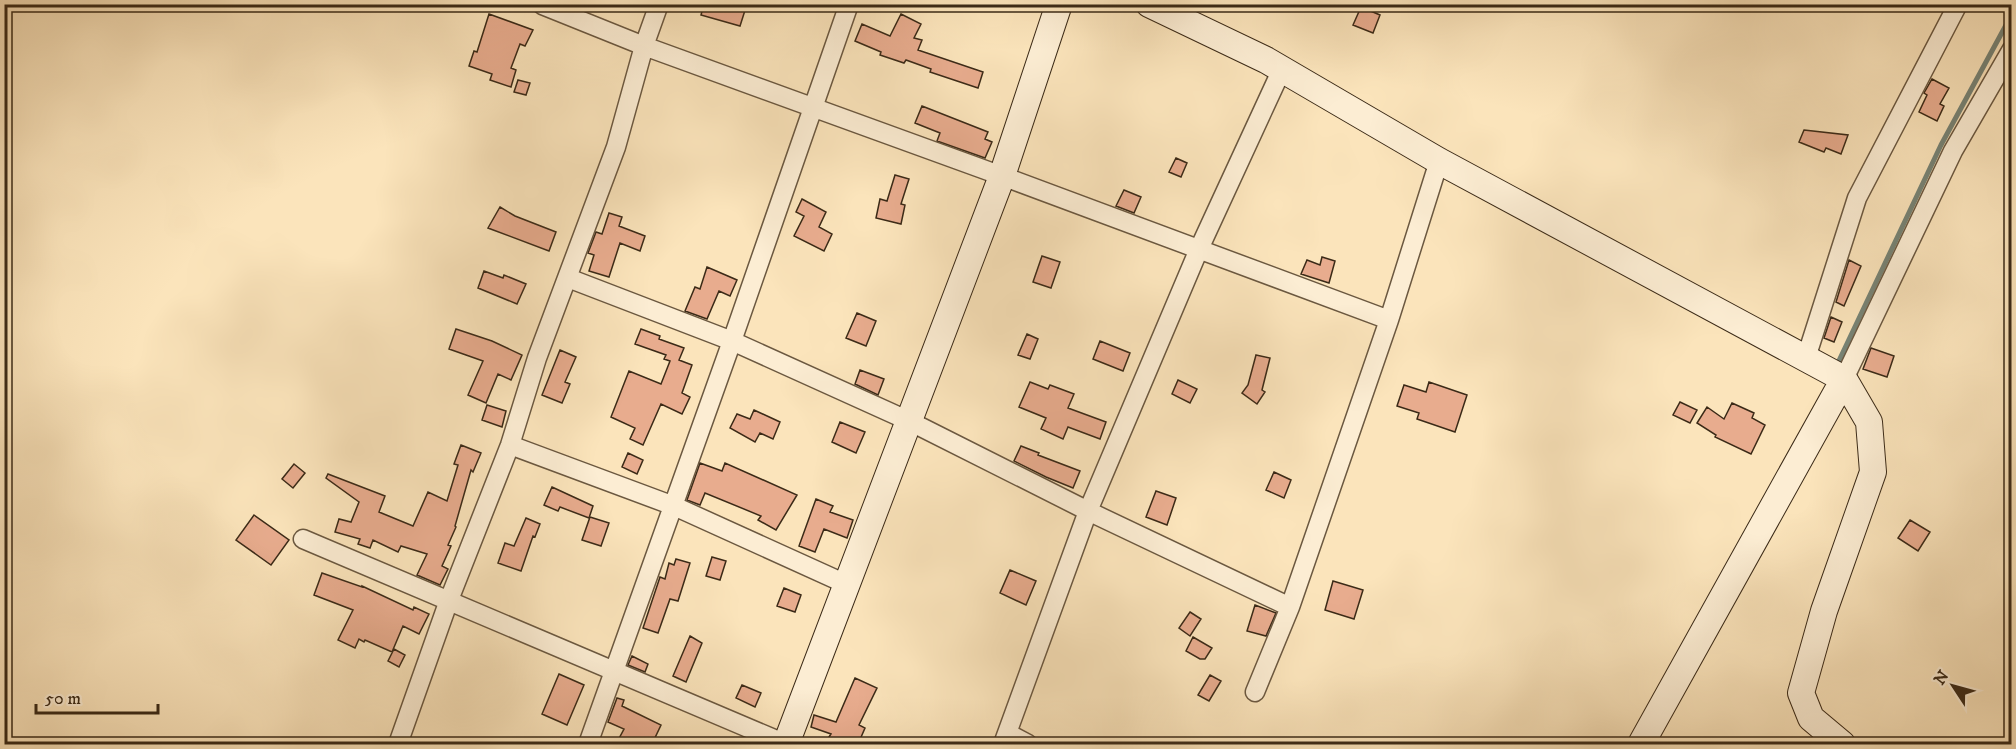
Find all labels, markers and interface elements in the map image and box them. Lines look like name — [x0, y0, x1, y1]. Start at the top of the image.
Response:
north arrow — [1923, 656, 1983, 716]
text: N — [1930, 667, 1954, 689]
scale bar — [36, 677, 158, 715]
text: 50 m — [45, 688, 81, 710]

